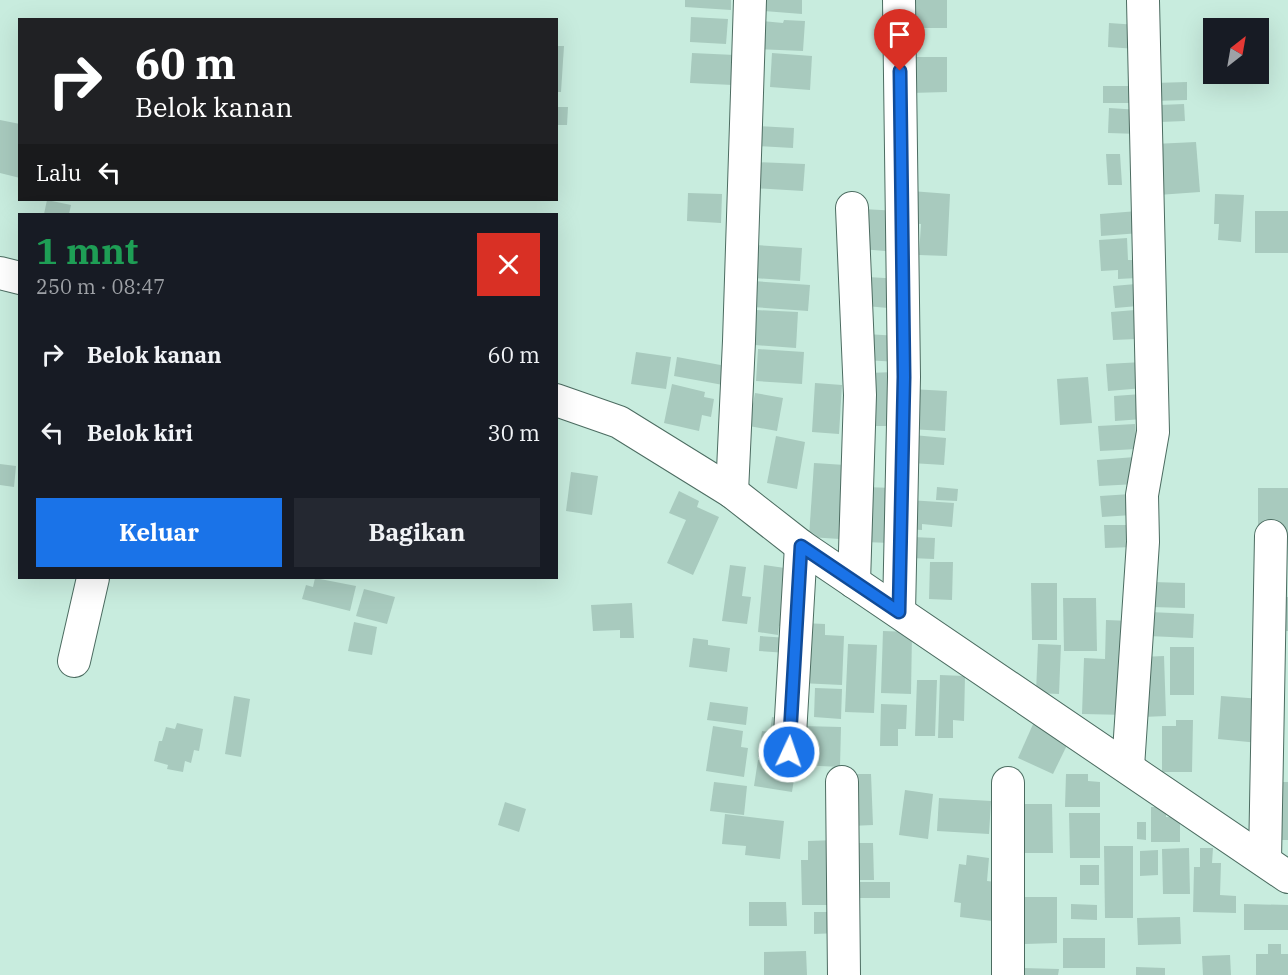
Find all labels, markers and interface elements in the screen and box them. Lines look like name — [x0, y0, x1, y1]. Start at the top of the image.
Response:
pin — [874, 9, 925, 71]
icon: arrive — [883, 18, 916, 51]
north arrow — [1203, 18, 1269, 84]
map controls — [1203, 18, 1269, 84]
text: 60 m — [135, 36, 236, 91]
icon: right — [36, 42, 114, 120]
text: Belok kanan — [135, 89, 293, 124]
icon: left — [93, 156, 126, 189]
text: Lalu — [36, 158, 81, 187]
text: 1 mnt — [36, 227, 138, 274]
button: close — [477, 233, 540, 296]
text: 250 m · 08:47 — [36, 273, 165, 300]
icon: right — [36, 338, 69, 371]
text: Belok kanan — [87, 340, 222, 369]
text: 60 m — [488, 340, 540, 369]
icon: left — [36, 416, 69, 449]
text: Belok kiri — [87, 418, 193, 447]
text: 30 m — [488, 418, 540, 447]
button: Keluar — [36, 498, 282, 567]
button: Bagikan — [294, 498, 540, 567]
position arrow — [757, 720, 821, 784]

